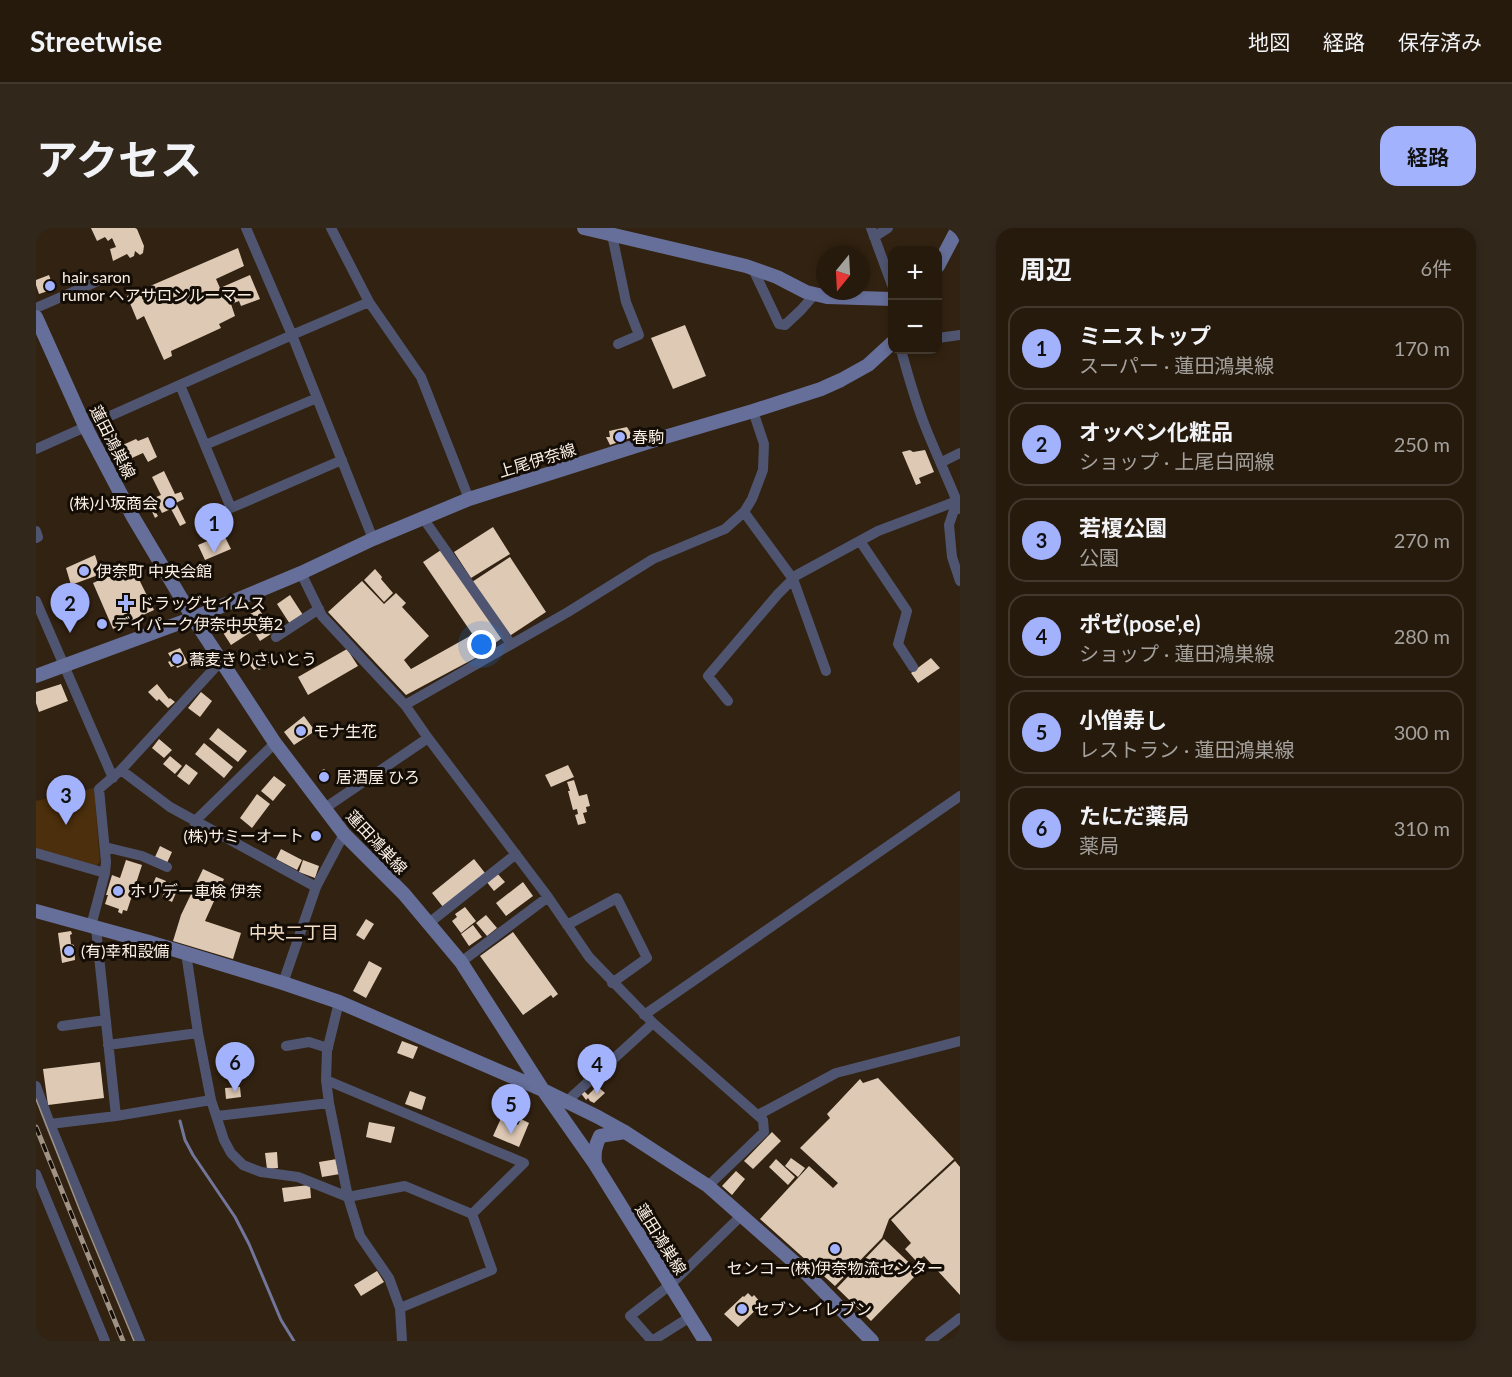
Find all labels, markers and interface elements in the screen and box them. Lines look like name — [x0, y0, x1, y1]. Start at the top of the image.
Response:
text: Streetwise — [30, 24, 162, 58]
text: 地図 — [1248, 29, 1290, 54]
text: 経路 — [1323, 29, 1365, 54]
text: 保存済み — [1398, 29, 1482, 54]
button: 経路 — [1380, 126, 1476, 186]
text: アクセス — [36, 134, 202, 184]
north arrow — [816, 246, 870, 300]
map controls — [888, 246, 942, 354]
button: + — [888, 246, 942, 300]
text: 周辺 — [1020, 253, 1072, 285]
text: 6件 — [1420, 256, 1452, 280]
place label: hair saron rumor ヘアサロンルーマー — [62, 267, 253, 304]
marker: hair saron rumor ヘアサロンルーマー — [43, 279, 57, 293]
button: − — [888, 300, 942, 354]
text: ミニストップ — [1079, 322, 1211, 349]
text: 1 — [1036, 336, 1047, 360]
text: 170 m — [1394, 336, 1450, 360]
text: スーパー · 蓮田鴻巣線 — [1079, 353, 1274, 377]
street label: 蓮田鴻巣線 — [87, 402, 140, 482]
text: オッペン化粧品 — [1079, 418, 1233, 445]
place label: 春駒 — [632, 427, 664, 446]
marker: 春駒 — [613, 430, 627, 444]
text: 2 — [1036, 432, 1047, 456]
text: 250 m — [1394, 432, 1450, 456]
street label: 上尾伊奈線 — [496, 439, 578, 480]
text: ショップ · 上尾白岡線 — [1079, 449, 1274, 473]
place label: (株)小坂商会 — [69, 493, 158, 512]
marker: (株)小坂商会 — [163, 496, 177, 510]
pin: 1 — [194, 504, 234, 553]
text: 若榎公園 — [1079, 514, 1167, 541]
text: 3 — [1036, 528, 1047, 552]
text: 270 m — [1394, 528, 1450, 552]
text: 公園 — [1079, 545, 1119, 569]
place label: 伊奈町 中央会館 — [96, 561, 212, 580]
marker: 伊奈町 中央会館 — [77, 564, 91, 578]
pin: 2 — [51, 584, 90, 633]
place label: ドラッグセイムス — [138, 593, 266, 612]
marker: ドラッグセイムス — [119, 596, 133, 610]
text: ポゼ(pose',e) — [1079, 610, 1200, 637]
place label: デイパーク伊奈中央第2 — [114, 614, 283, 633]
marker: デイパーク伊奈中央第2 — [95, 617, 109, 631]
text: 4 — [1036, 624, 1047, 648]
text: 280 m — [1394, 624, 1450, 648]
your location — [467, 630, 496, 659]
text: ショップ · 蓮田鴻巣線 — [1079, 641, 1274, 665]
place label: 蕎麦きりさいとう — [189, 649, 317, 668]
marker: 蕎麦きりさいとう — [170, 652, 184, 666]
text: 小僧寿し — [1079, 706, 1167, 733]
text: 5 — [1036, 720, 1047, 744]
text: 300 m — [1394, 720, 1450, 744]
place label: モナ生花 — [313, 721, 377, 740]
marker: モナ生花 — [294, 724, 308, 738]
text: レストラン · 蓮田鴻巣線 — [1079, 737, 1294, 761]
place label: 居酒屋 ひろ — [336, 767, 420, 786]
marker: 居酒屋 ひろ — [317, 770, 331, 784]
pin: 3 — [46, 776, 86, 825]
text: たにだ薬局 — [1079, 802, 1189, 829]
street label: 蓮田鴻巣線 — [343, 806, 412, 877]
text: 6 — [1036, 816, 1047, 840]
text: 310 m — [1394, 816, 1450, 840]
place label: (株)サミーオート — [183, 826, 304, 845]
marker: (株)サミーオート — [309, 829, 323, 843]
text: 薬局 — [1079, 833, 1119, 857]
place label: ホリデー車検 伊奈 — [130, 881, 262, 900]
marker: ホリデー車検 伊奈 — [111, 884, 125, 898]
district label: 中央二丁目 — [249, 921, 339, 943]
place label: (有)幸和設備 — [81, 941, 170, 960]
marker: (有)幸和設備 — [62, 944, 76, 958]
pin: 6 — [216, 1042, 254, 1092]
pin: 4 — [578, 1044, 616, 1094]
pin: 5 — [492, 1084, 530, 1134]
street label: 蓮田鴻巣線 — [632, 1200, 691, 1278]
marker: センコー(株)伊奈物流センター — [828, 1242, 842, 1256]
place label: センコー(株)伊奈物流センター — [727, 1258, 943, 1277]
place label: セブン-イレブン — [754, 1299, 872, 1318]
marker: セブン-イレブン — [735, 1302, 749, 1316]

